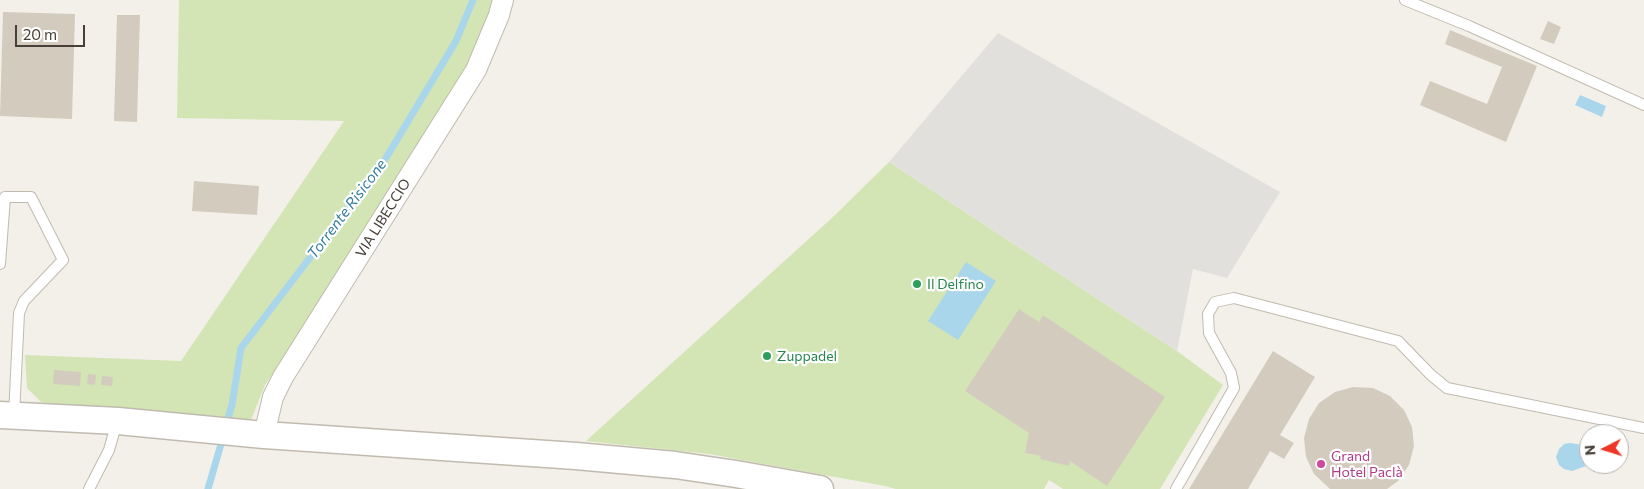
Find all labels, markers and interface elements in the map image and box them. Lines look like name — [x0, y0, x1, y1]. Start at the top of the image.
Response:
scale bar — [18, 15, 88, 47]
text: 20 m — [23, 25, 57, 43]
water label: Torrente Risicone — [304, 156, 390, 262]
street label: VIA LIBECCIO — [352, 176, 414, 260]
place label: Il Delfino — [927, 276, 984, 292]
marker: Il Delfino — [911, 278, 923, 290]
place label: Zuppadel — [777, 348, 837, 364]
marker: Zuppadel — [761, 350, 773, 362]
north arrow — [1579, 424, 1629, 474]
text: N — [1581, 444, 1598, 456]
place label: Grand Hotel Paclà — [1331, 448, 1403, 481]
marker: Grand Hotel Paclà — [1315, 458, 1327, 470]

